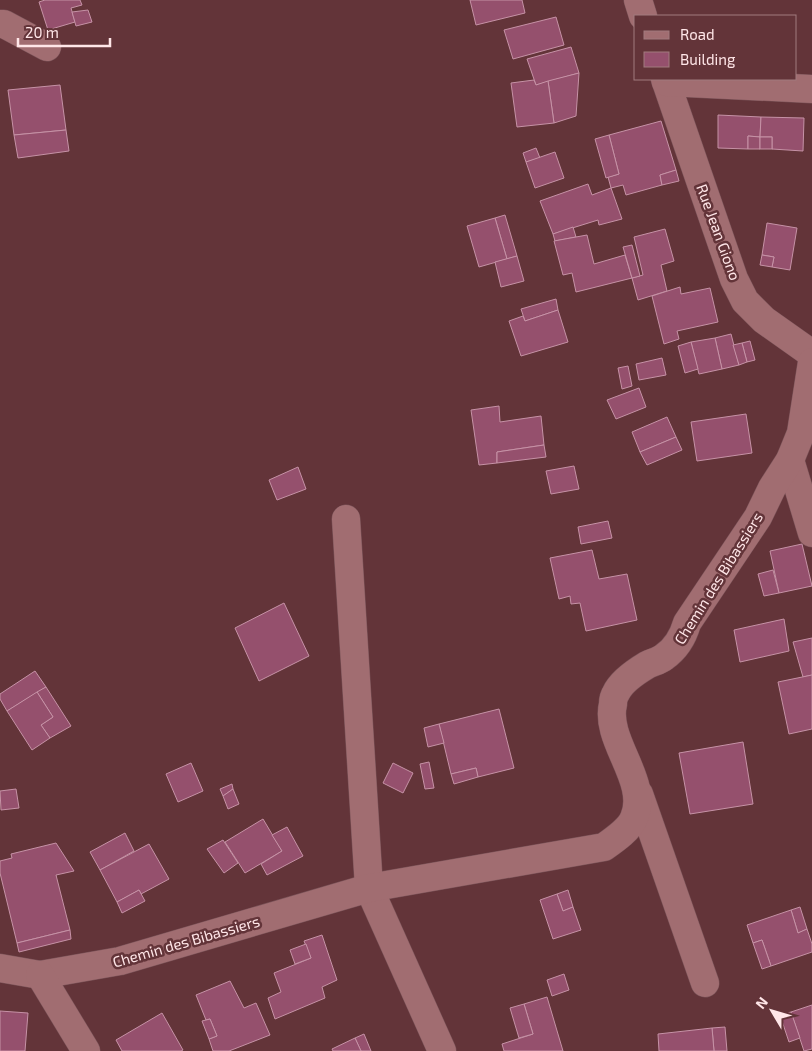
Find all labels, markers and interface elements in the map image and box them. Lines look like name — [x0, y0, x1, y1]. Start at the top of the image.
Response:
scale bar — [18, 15, 110, 47]
legend — [634, 15, 797, 80]
text: 20 m — [25, 23, 59, 41]
text: Road — [680, 25, 715, 43]
text: Building — [680, 50, 736, 68]
street label: Rue Jean Giono — [693, 181, 745, 283]
street label: Chemin des Bibassiers — [670, 509, 766, 647]
street label: Chemin des Bibassiers — [110, 911, 262, 971]
north arrow — [747, 986, 797, 1036]
text: N — [752, 993, 771, 1012]

